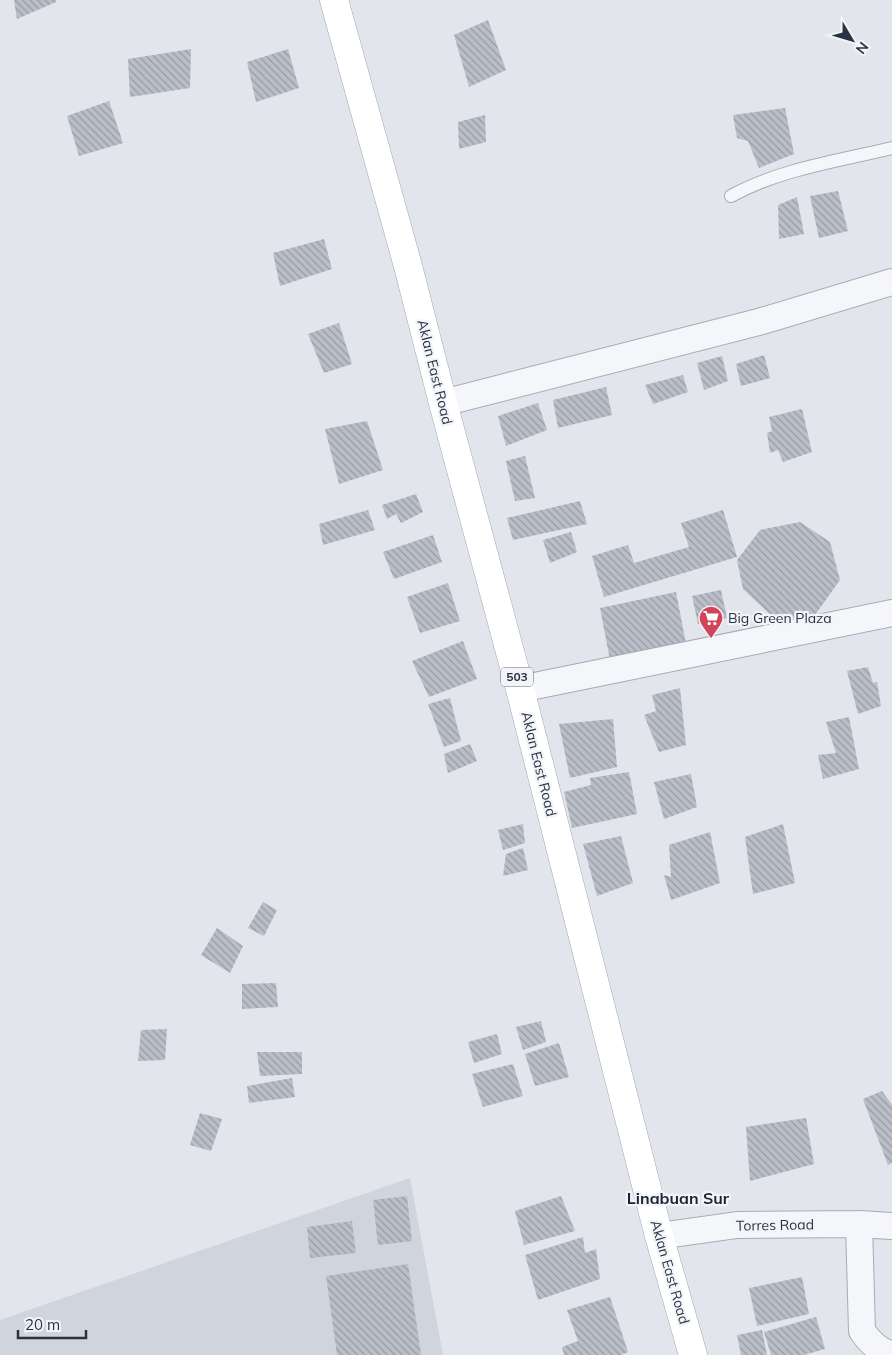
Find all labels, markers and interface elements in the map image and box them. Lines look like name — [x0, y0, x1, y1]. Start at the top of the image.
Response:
north arrow — [827, 15, 877, 65]
text: N — [852, 38, 873, 58]
street label: Aklan East Road — [413, 318, 457, 426]
supermarket icon: Big Green Plaza — [698, 605, 724, 639]
place label: Big Green Plaza — [728, 609, 832, 627]
road number: 503 — [501, 668, 533, 686]
street label: Aklan East Road — [517, 710, 561, 818]
district label: Linabuan Sur — [627, 1188, 730, 1208]
street label: Torres Road — [736, 1215, 814, 1235]
street label: Aklan East Road — [647, 1218, 693, 1326]
scale bar — [18, 1308, 85, 1340]
text: 20 m — [25, 1315, 60, 1334]

